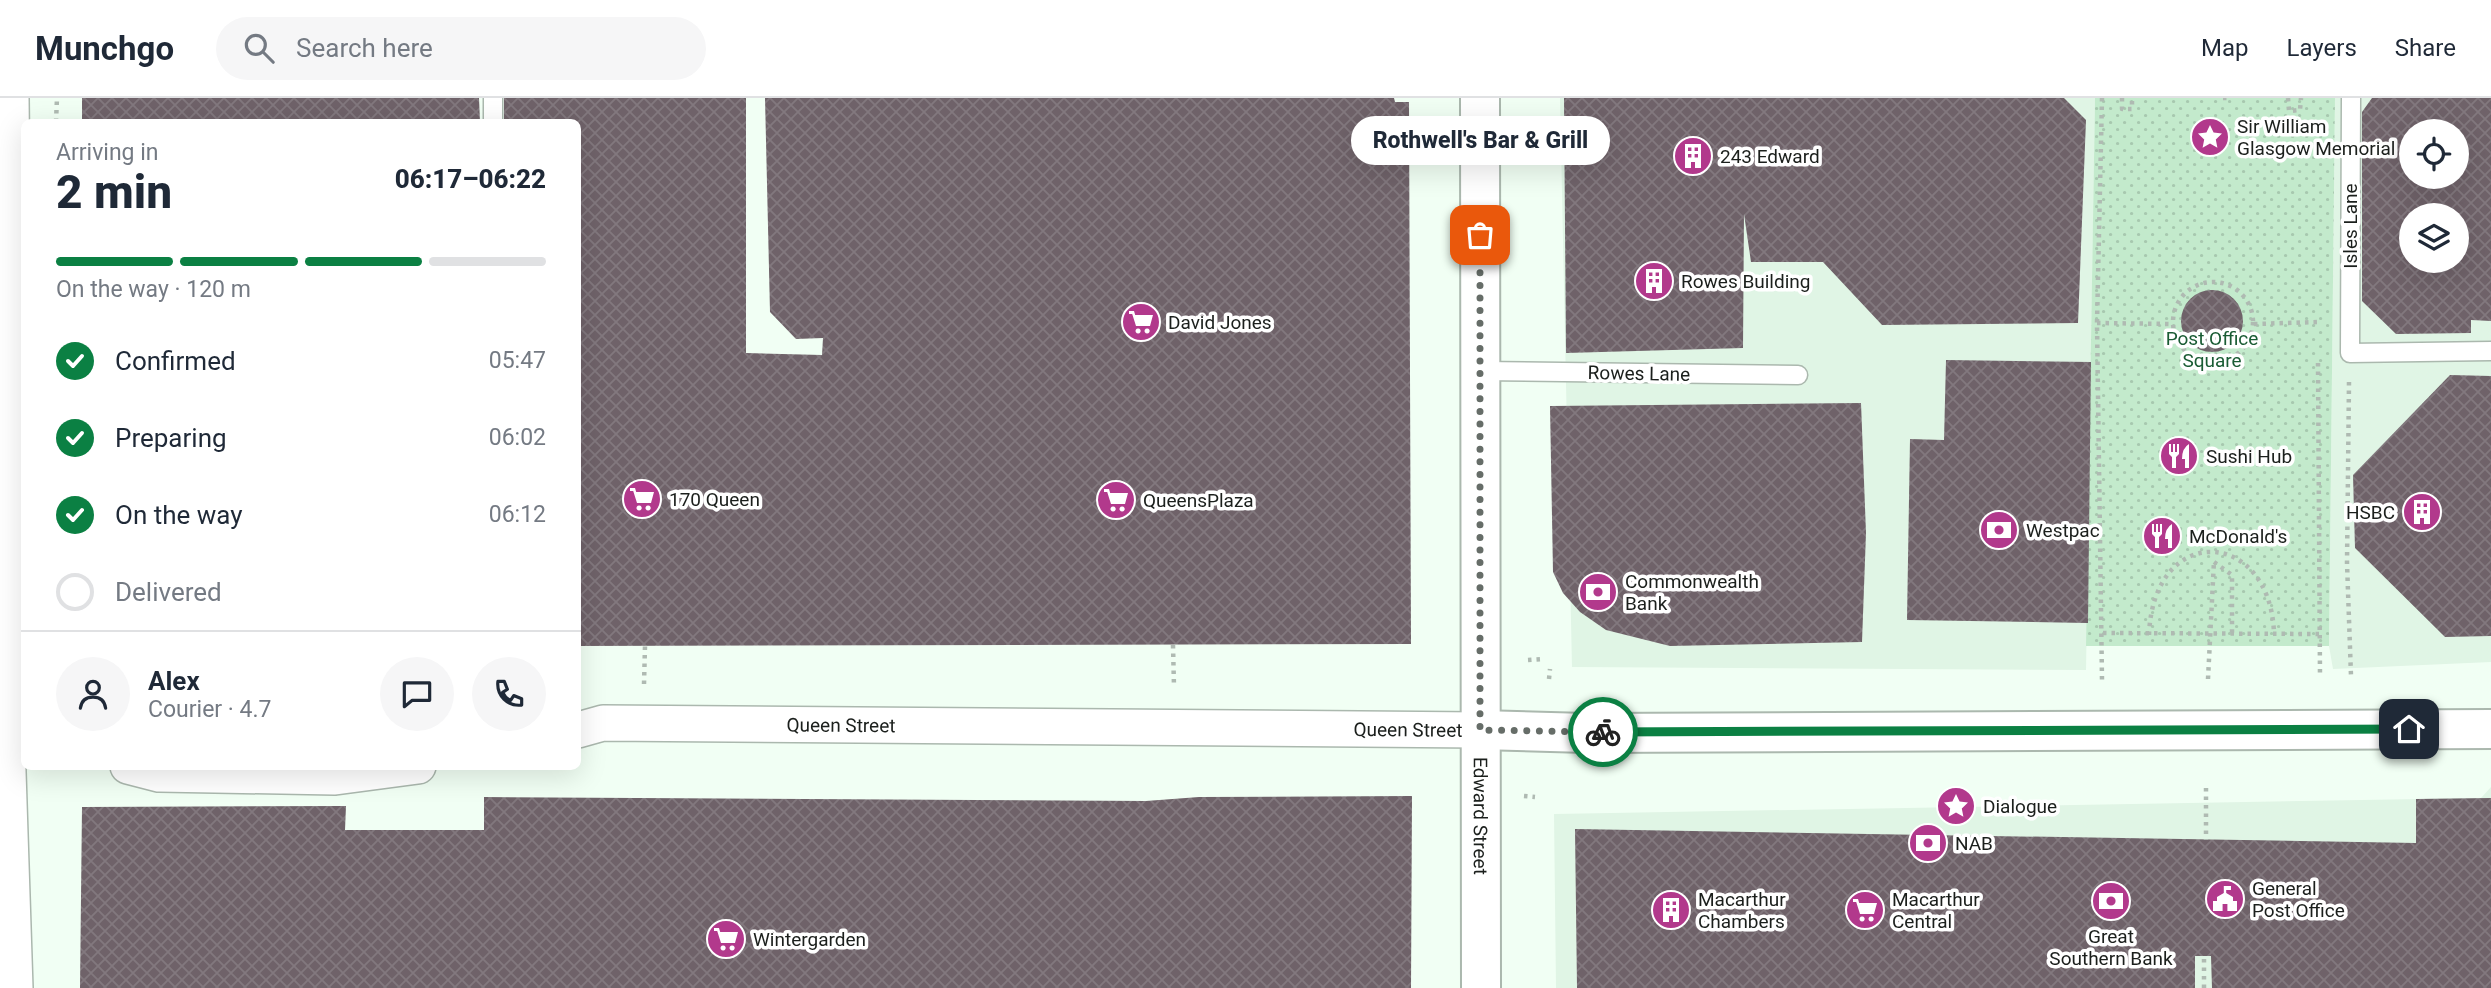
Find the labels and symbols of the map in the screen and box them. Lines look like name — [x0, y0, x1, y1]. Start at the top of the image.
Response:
place label: Sir William Glasgow Memorial — [2237, 115, 2395, 160]
callout: Rothwell's Bar & Grill — [1350, 116, 1610, 165]
place icon: Sir William Glasgow Memorial — [2189, 116, 2231, 158]
building icon: 243 Edward — [1672, 135, 1714, 177]
place label: 243 Edward — [1720, 145, 1820, 168]
street label: Isles Lane — [2339, 183, 2362, 269]
pin — [1450, 205, 1510, 265]
building icon: Rowes Building — [1633, 260, 1675, 302]
place label: Rowes Building — [1681, 270, 1810, 293]
supermarket icon: David Jones — [1120, 301, 1162, 343]
place label: David Jones — [1168, 311, 1272, 334]
park label: Post Office Square — [2166, 327, 2258, 372]
street label: Rowes Lane — [1588, 361, 1690, 386]
restaurant icon: Sushi Hub — [2158, 435, 2200, 477]
place label: Sushi Hub — [2206, 445, 2292, 468]
supermarket icon: 170 Queen — [621, 478, 663, 520]
supermarket icon: QueensPlaza — [1095, 479, 1137, 521]
place label: 170 Queen — [669, 488, 760, 511]
place label: QueensPlaza — [1143, 489, 1254, 512]
building icon: HSBC — [2401, 491, 2443, 533]
place label: HSBC — [2346, 501, 2395, 524]
bank icon: Westpac — [1978, 509, 2020, 551]
restaurant icon: McDonald's — [2141, 515, 2183, 557]
place label: Westpac — [2026, 519, 2100, 542]
place label: McDonald's — [2189, 525, 2287, 548]
place label: Commonwealth Bank — [1625, 570, 1759, 615]
bank icon: Commonwealth Bank — [1577, 571, 1619, 613]
courier — [1568, 697, 1638, 767]
pin — [2379, 699, 2439, 759]
street label: Queen Street — [786, 713, 896, 737]
street label: Queen Street — [1353, 718, 1463, 742]
street label: Edward Street — [1469, 757, 1492, 875]
place icon: Dialogue — [1935, 785, 1977, 827]
place label: Dialogue — [1983, 795, 2057, 818]
bank icon: NAB — [1907, 822, 1949, 864]
place label: NAB — [1955, 832, 1993, 855]
place label: General Post Office — [2252, 877, 2345, 922]
public building icon: General Post Office — [2204, 878, 2246, 920]
bank icon: Great Southern Bank — [2090, 880, 2132, 922]
place label: Macarthur Chambers — [1698, 888, 1786, 933]
place label: Macarthur Central — [1892, 888, 1980, 933]
building icon: Macarthur Chambers — [1650, 889, 1692, 931]
supermarket icon: Macarthur Central — [1844, 889, 1886, 931]
supermarket icon: Wintergarden — [705, 918, 747, 960]
place label: Great Southern Bank — [2049, 925, 2173, 970]
place label: Wintergarden — [753, 928, 866, 951]

